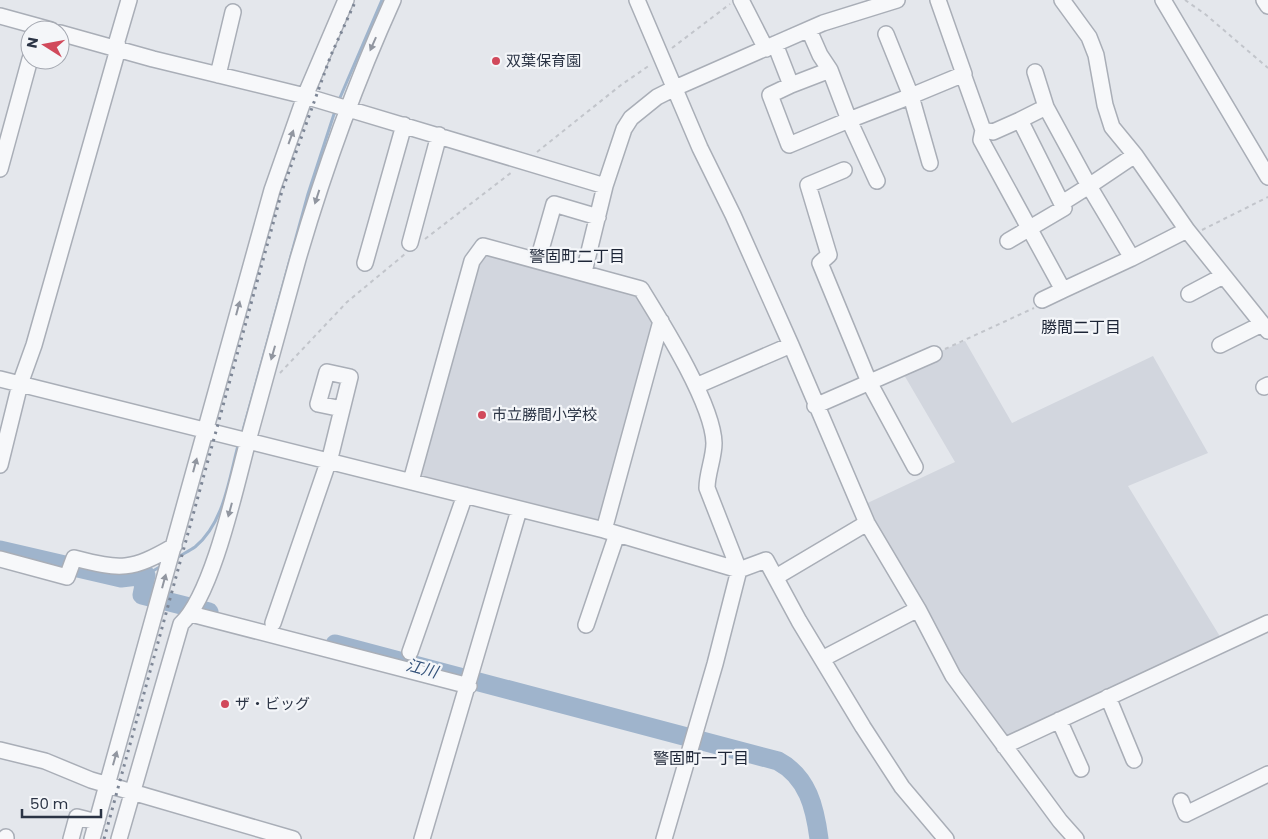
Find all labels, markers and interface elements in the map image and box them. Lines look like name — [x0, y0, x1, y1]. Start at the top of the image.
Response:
north arrow — [20, 20, 70, 70]
text: N — [21, 35, 43, 50]
one-way arrow — [368, 37, 376, 51]
place label: 双葉保育園 — [506, 50, 581, 71]
marker: 双葉保育園 — [490, 55, 502, 67]
one-way arrow — [288, 129, 295, 144]
one-way arrow — [313, 189, 320, 204]
district label: 警固町二丁目 — [529, 245, 625, 268]
one-way arrow — [234, 301, 242, 316]
district label: 勝間二丁目 — [1041, 316, 1121, 339]
one-way arrow — [268, 346, 276, 361]
place label: 市立勝間小学校 — [492, 404, 597, 425]
marker: 市立勝間小学校 — [476, 409, 488, 421]
one-way arrow — [192, 458, 200, 473]
one-way arrow — [226, 502, 234, 517]
one-way arrow — [161, 573, 169, 588]
water label: 江川 — [403, 653, 442, 684]
place label: ザ・ビッグ — [235, 693, 310, 714]
marker: ザ・ビッグ — [219, 698, 231, 710]
district label: 警固町一丁目 — [653, 747, 749, 770]
one-way arrow — [111, 751, 119, 766]
scale bar — [22, 786, 101, 818]
text: 50 m — [30, 793, 68, 814]

